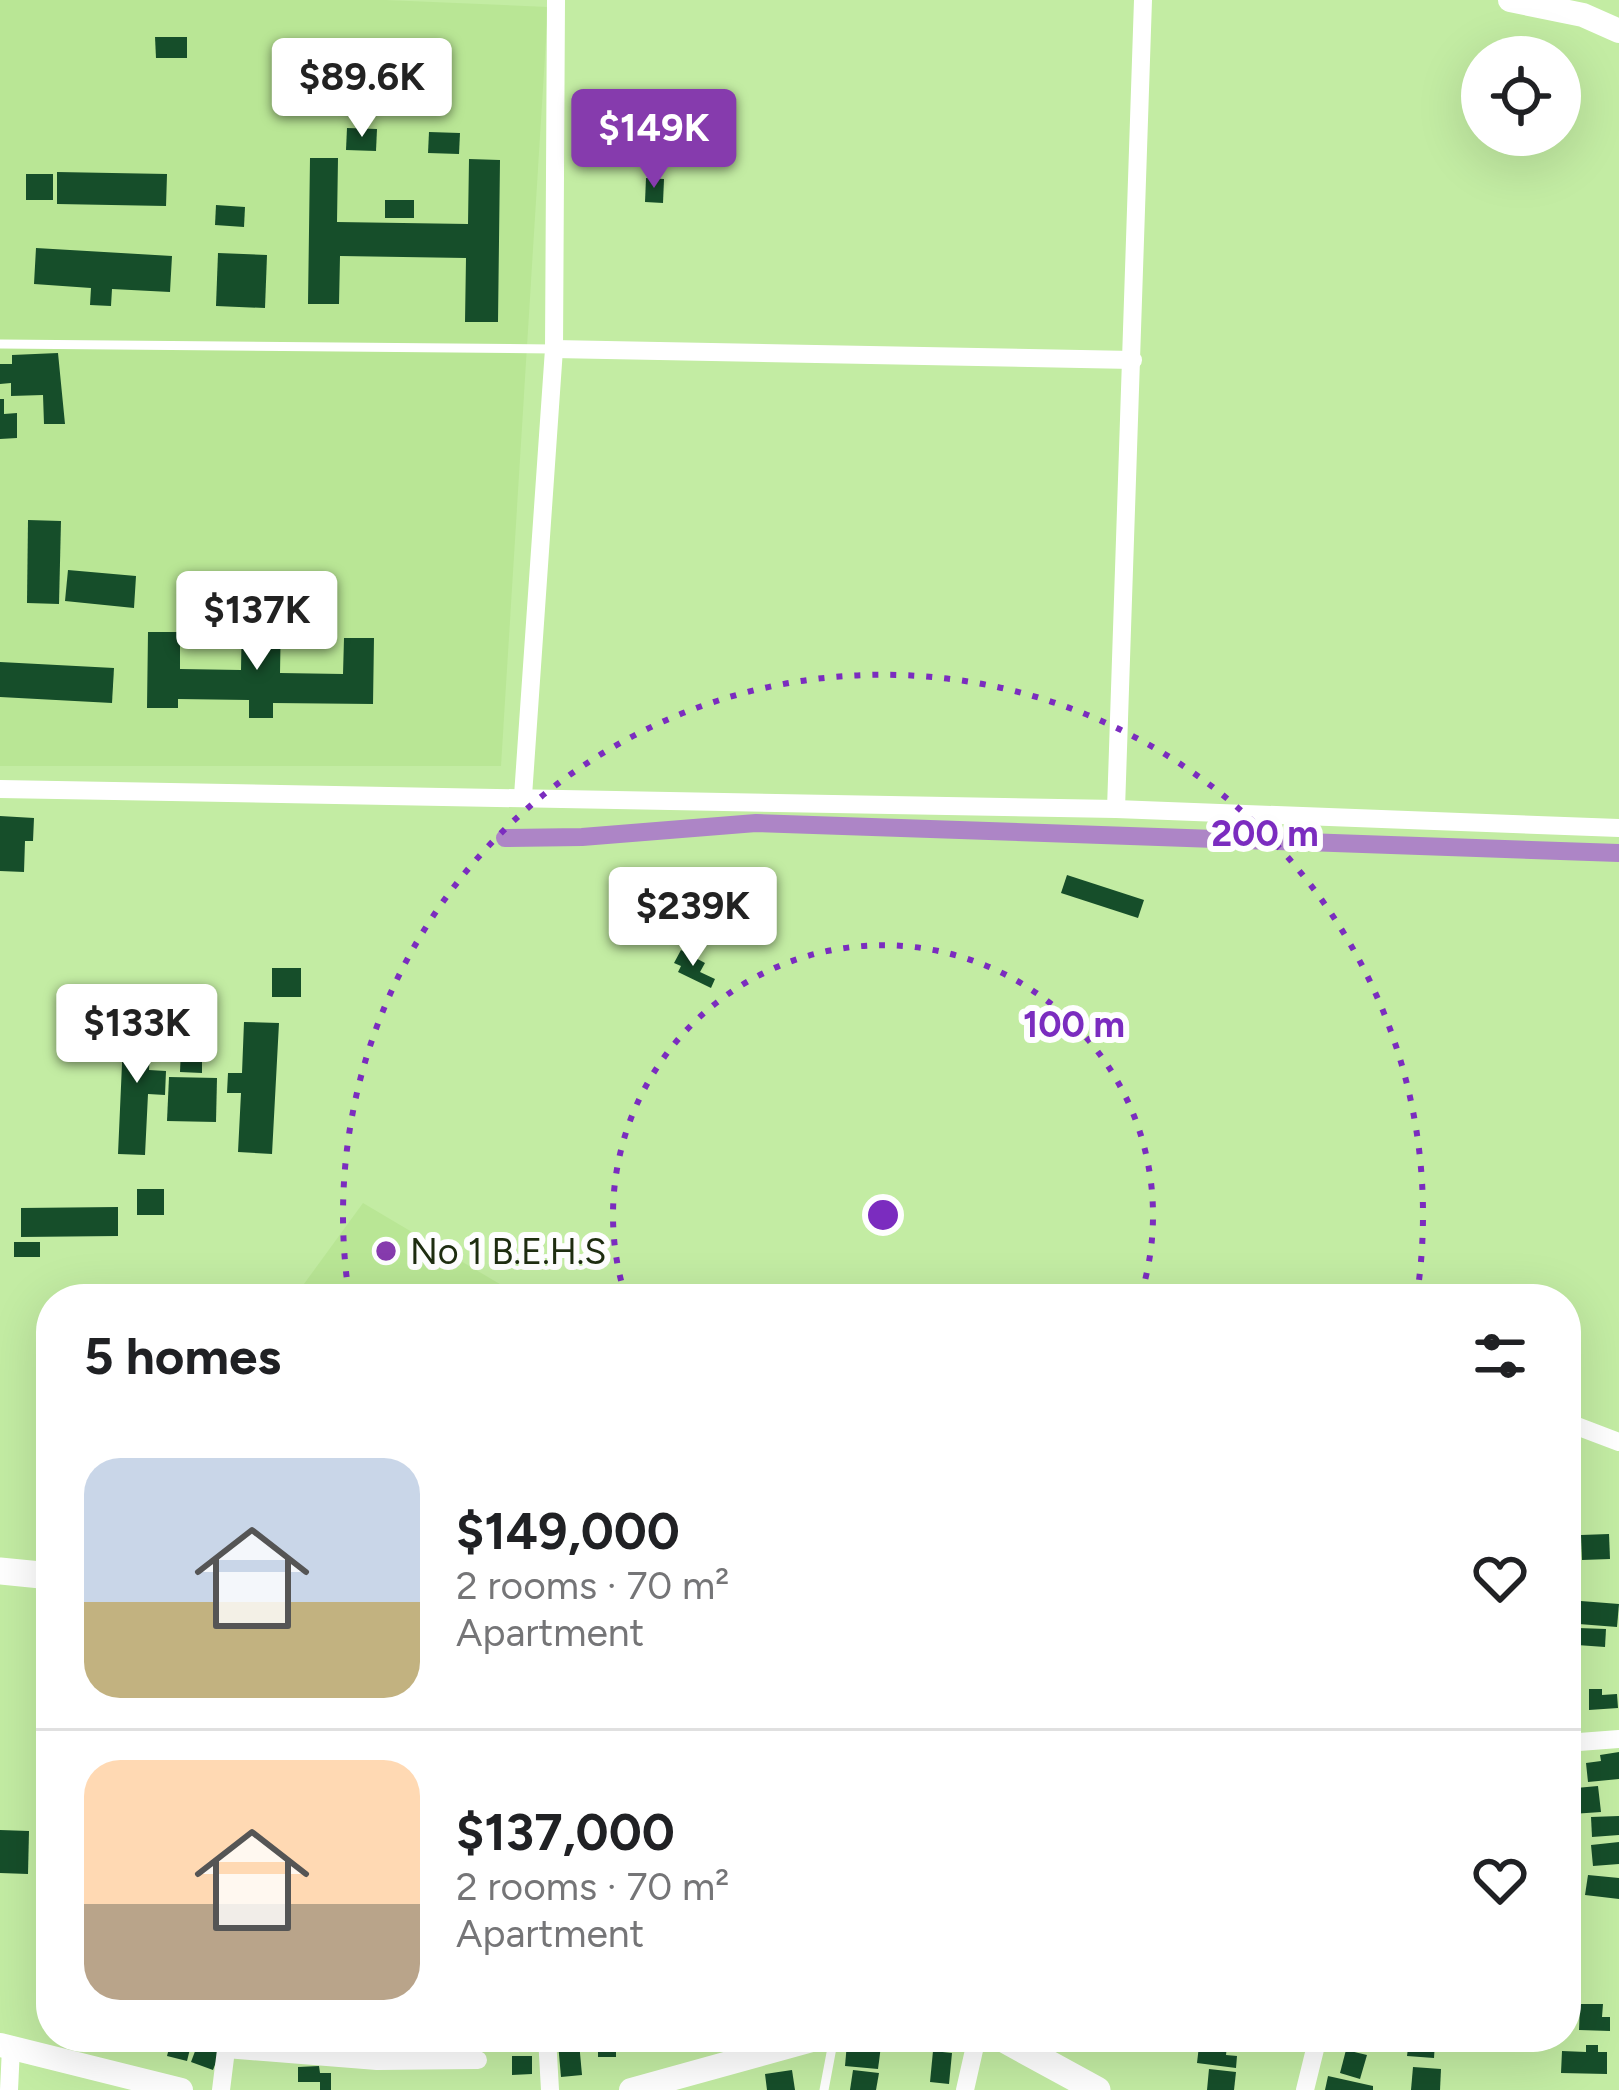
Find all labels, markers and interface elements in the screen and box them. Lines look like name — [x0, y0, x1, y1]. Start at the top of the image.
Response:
map controls — [1461, 36, 1581, 156]
button: locate — [1461, 36, 1581, 156]
pin: $89.6K — [264, 38, 460, 140]
text: $89.6K — [299, 53, 425, 100]
pin: $149K — [570, 89, 738, 191]
text: $149K — [598, 104, 710, 151]
pin: $137K — [173, 571, 341, 673]
text: $137K — [203, 586, 311, 633]
text: 200 m — [1211, 812, 1319, 855]
pin: $239K — [609, 867, 777, 969]
text: $239K — [636, 882, 750, 929]
pin: $133K — [53, 984, 221, 1086]
text: $133K — [83, 999, 191, 1046]
text: 100 m — [1023, 1003, 1125, 1046]
centre of rings — [862, 1194, 904, 1236]
place label: No 1 B.E.H.S — [410, 1230, 606, 1273]
marker: No 1 B.E.H.S — [373, 1238, 399, 1264]
icon: filters — [1467, 1323, 1533, 1389]
text: 5 homes — [84, 1326, 281, 1387]
text: $149,000 — [456, 1501, 680, 1562]
icon: home — [180, 1506, 324, 1650]
icon: heart — [1467, 1545, 1533, 1611]
text: 2 rooms · 70 m² — [456, 1562, 729, 1609]
text: Apartment — [456, 1609, 644, 1656]
text: $137,000 — [456, 1802, 675, 1863]
icon: home — [180, 1808, 324, 1952]
icon: heart — [1467, 1847, 1533, 1913]
text: 2 rooms · 70 m² — [456, 1863, 729, 1910]
text: Apartment — [456, 1910, 644, 1957]

